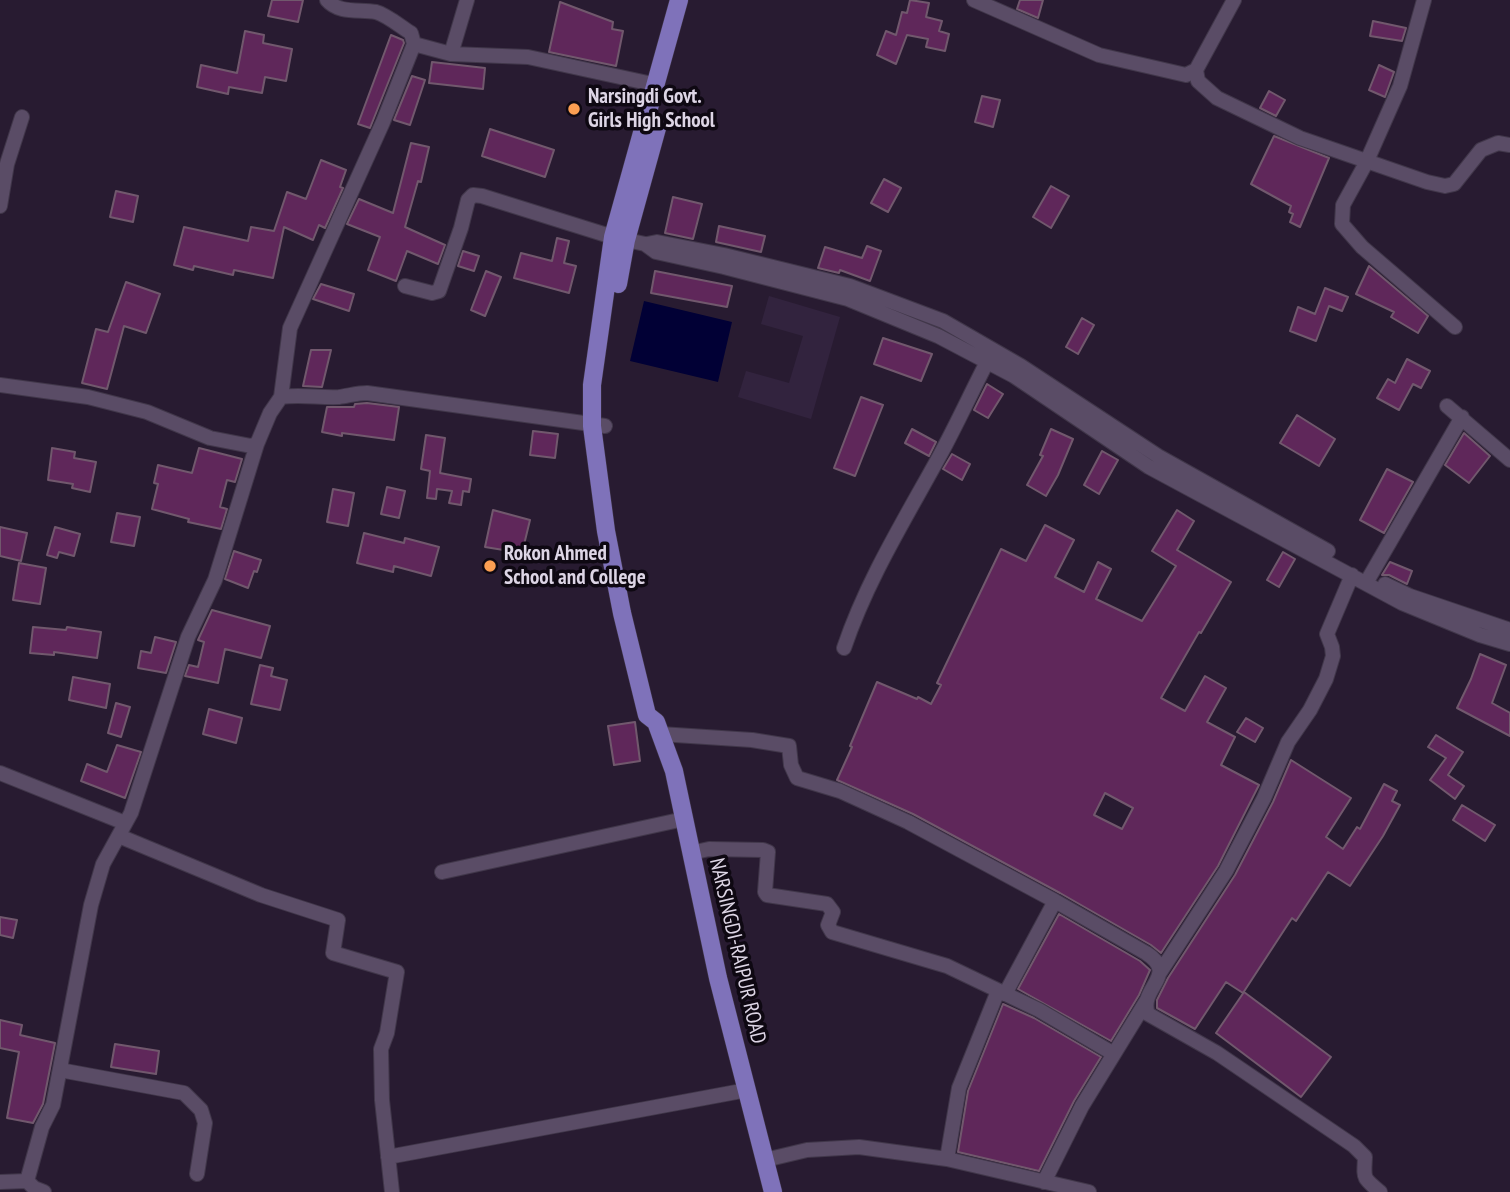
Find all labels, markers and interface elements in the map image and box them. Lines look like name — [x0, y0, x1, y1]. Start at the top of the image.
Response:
place label: Narsingdi Govt. Girls High School — [588, 84, 715, 134]
marker: Narsingdi Govt. Girls High School — [566, 101, 582, 117]
place label: Rokon Ahmed School and College — [504, 541, 646, 591]
marker: Rokon Ahmed School and College — [482, 558, 498, 574]
street label: NARSINGDI-RAIPUR ROAD — [703, 856, 771, 1046]

